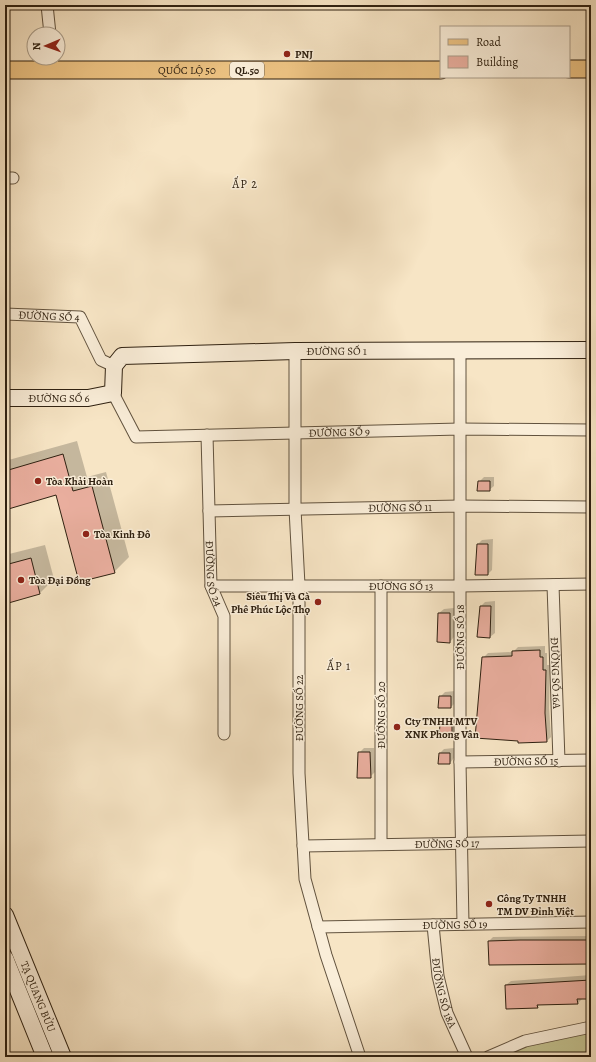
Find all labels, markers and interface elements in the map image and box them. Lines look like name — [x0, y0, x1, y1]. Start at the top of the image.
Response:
north arrow — [26, 26, 66, 66]
legend — [440, 26, 570, 78]
text: Road — [476, 34, 502, 50]
text: N — [29, 42, 44, 51]
place label: PNJ — [295, 47, 313, 62]
marker: PNJ — [282, 49, 292, 59]
text: Building — [476, 54, 518, 70]
road number: QL.50 — [230, 62, 264, 78]
street label: QUỐC LỘ 50 — [158, 63, 216, 78]
district label: ẤP 2 — [231, 176, 258, 192]
street label: ĐƯỜNG SỐ 4 — [18, 308, 80, 325]
street label: ĐƯỜNG SỐ 1 — [307, 344, 367, 359]
street label: ĐƯỜNG SỐ 6 — [28, 391, 90, 406]
street label: ĐƯỜNG SỐ 9 — [308, 424, 370, 441]
place label: Tòa Khải Hoàn — [46, 474, 113, 489]
marker: Tòa Khải Hoàn — [33, 476, 43, 486]
street label: ĐƯỜNG SỐ 11 — [368, 500, 432, 516]
place label: Tòa Kinh Đô — [94, 527, 151, 542]
marker: Tòa Kinh Đô — [81, 529, 91, 539]
street label: ĐƯỜNG SỐ 24 — [202, 541, 226, 609]
place label: Tòa Đại Đồng — [29, 573, 91, 588]
marker: Tòa Đại Đồng — [16, 575, 26, 585]
street label: ĐƯỜNG SỐ 13 — [369, 579, 433, 594]
place label: Siêu Thị Và Cà Phê Phúc Lộc Thọ — [231, 589, 311, 617]
marker: Siêu Thị Và Cà Phê Phúc Lộc Thọ — [313, 597, 323, 607]
street label: ĐƯỜNG SỐ 18 — [453, 604, 468, 670]
street label: ĐƯỜNG SỐ 16A — [547, 637, 564, 710]
district label: ẤP 1 — [326, 658, 351, 674]
street label: ĐƯỜNG SỐ 22 — [292, 675, 307, 741]
street label: ĐƯỜNG SỐ 20 — [374, 681, 389, 749]
place label: Cty TNHH MTV XNK Phong Vân — [405, 714, 479, 742]
marker: Cty TNHH MTV XNK Phong Vân — [392, 722, 402, 732]
street label: ĐƯỜNG SỐ 15 — [493, 753, 559, 769]
street label: ĐƯỜNG SỐ 17 — [415, 836, 480, 852]
place label: Công Ty TNHH TM DV Đỉnh Việt — [497, 891, 574, 919]
marker: Công Ty TNHH TM DV Đỉnh Việt — [484, 899, 494, 909]
street label: ĐƯỜNG SỐ 19 — [422, 917, 488, 933]
street label: ĐƯỜNG SỐ 18A — [428, 957, 460, 1031]
street label: TẠ QUANG BỬU — [17, 959, 59, 1035]

